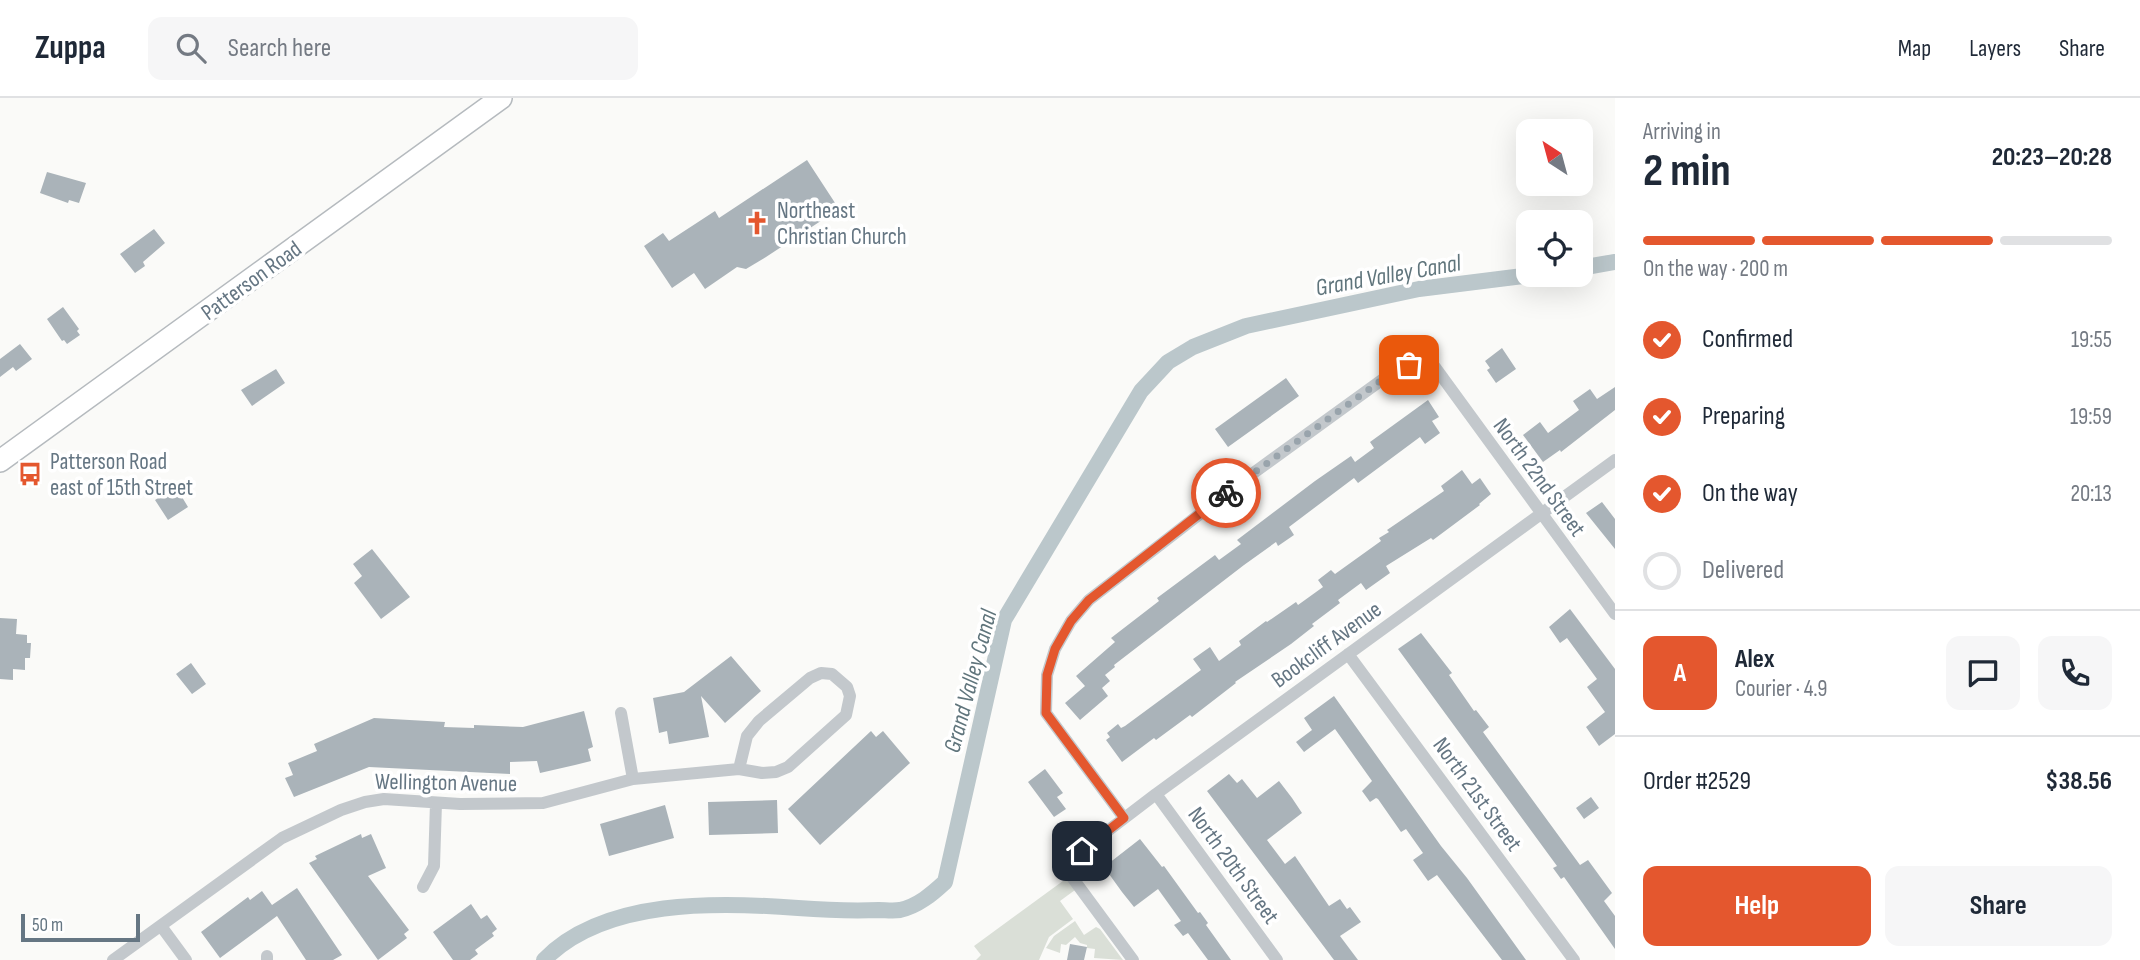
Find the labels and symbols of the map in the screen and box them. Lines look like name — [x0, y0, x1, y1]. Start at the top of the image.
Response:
north arrow — [1516, 119, 1592, 196]
place label: Northeast Christian Church — [777, 197, 907, 251]
church icon: Northeast Christian Church — [743, 209, 771, 237]
street label: Patterson Road — [196, 235, 307, 327]
water label: Grand Valley Canal — [1313, 248, 1464, 303]
pin — [1379, 335, 1439, 395]
street label: North 22nd Street — [1487, 413, 1591, 542]
place label: Patterson Road east of 15th Street — [50, 448, 193, 502]
courier — [1191, 458, 1261, 528]
bus stop icon: Patterson Road east of 15th Street — [16, 460, 44, 488]
street label: Bookcliff Avenue — [1266, 596, 1387, 694]
water label: Grand Valley Canal — [937, 606, 1004, 756]
street label: North 21st Street — [1427, 732, 1528, 857]
street label: Wellington Avenue — [375, 768, 517, 798]
street label: North 20th Street — [1181, 802, 1285, 929]
pin — [1052, 821, 1112, 881]
scale bar — [21, 911, 140, 943]

